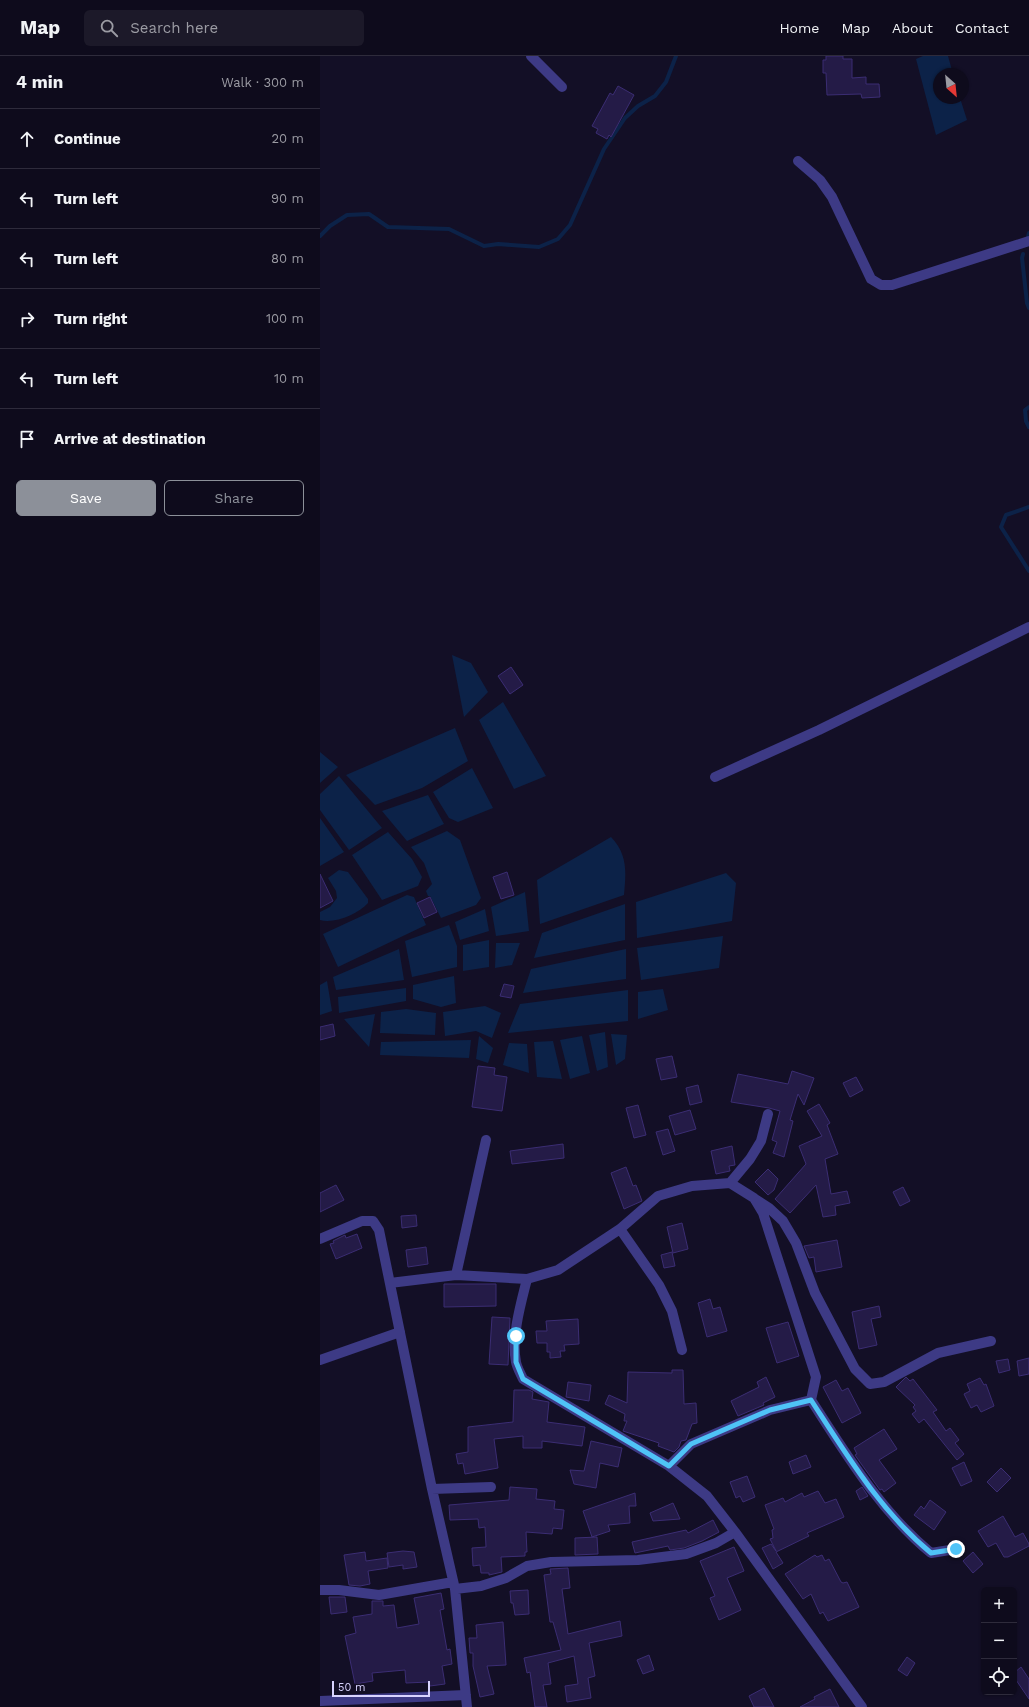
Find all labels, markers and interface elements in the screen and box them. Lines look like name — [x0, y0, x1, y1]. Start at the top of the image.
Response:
search box — [84, 10, 364, 46]
text: Map — [20, 16, 60, 39]
icon: search — [98, 17, 120, 39]
text: Search here — [130, 19, 218, 37]
text: Home — [779, 20, 819, 36]
text: Map — [841, 20, 870, 36]
text: About — [892, 20, 933, 36]
text: Contact — [955, 20, 1009, 36]
north arrow — [933, 68, 969, 104]
text: 4 min — [16, 72, 63, 92]
text: Walk · 300 m — [221, 75, 304, 90]
icon: ahead — [16, 128, 38, 150]
text: Continue — [54, 130, 121, 148]
text: 20 m — [272, 131, 304, 146]
icon: left — [16, 188, 38, 210]
text: Turn left — [54, 190, 118, 208]
text: 90 m — [271, 191, 304, 206]
icon: left — [16, 248, 38, 270]
text: Turn left — [54, 250, 118, 268]
text: 80 m — [271, 251, 304, 266]
icon: right — [16, 308, 38, 330]
text: Turn right — [54, 310, 127, 328]
text: 100 m — [266, 311, 304, 326]
icon: left — [16, 368, 38, 390]
text: Turn left — [54, 370, 118, 388]
text: 10 m — [274, 371, 304, 386]
icon: arrive — [16, 428, 38, 450]
text: Arrive at destination — [54, 430, 206, 448]
button: Save — [16, 480, 156, 516]
button: Share — [164, 480, 304, 516]
route start — [507, 1327, 525, 1345]
route end — [947, 1540, 965, 1558]
map controls — [981, 1587, 1017, 1695]
button: + — [981, 1587, 1017, 1623]
button: − — [981, 1623, 1017, 1659]
button: locate — [981, 1659, 1017, 1695]
scale bar — [332, 1679, 430, 1698]
text: 50 m — [338, 1681, 365, 1694]

